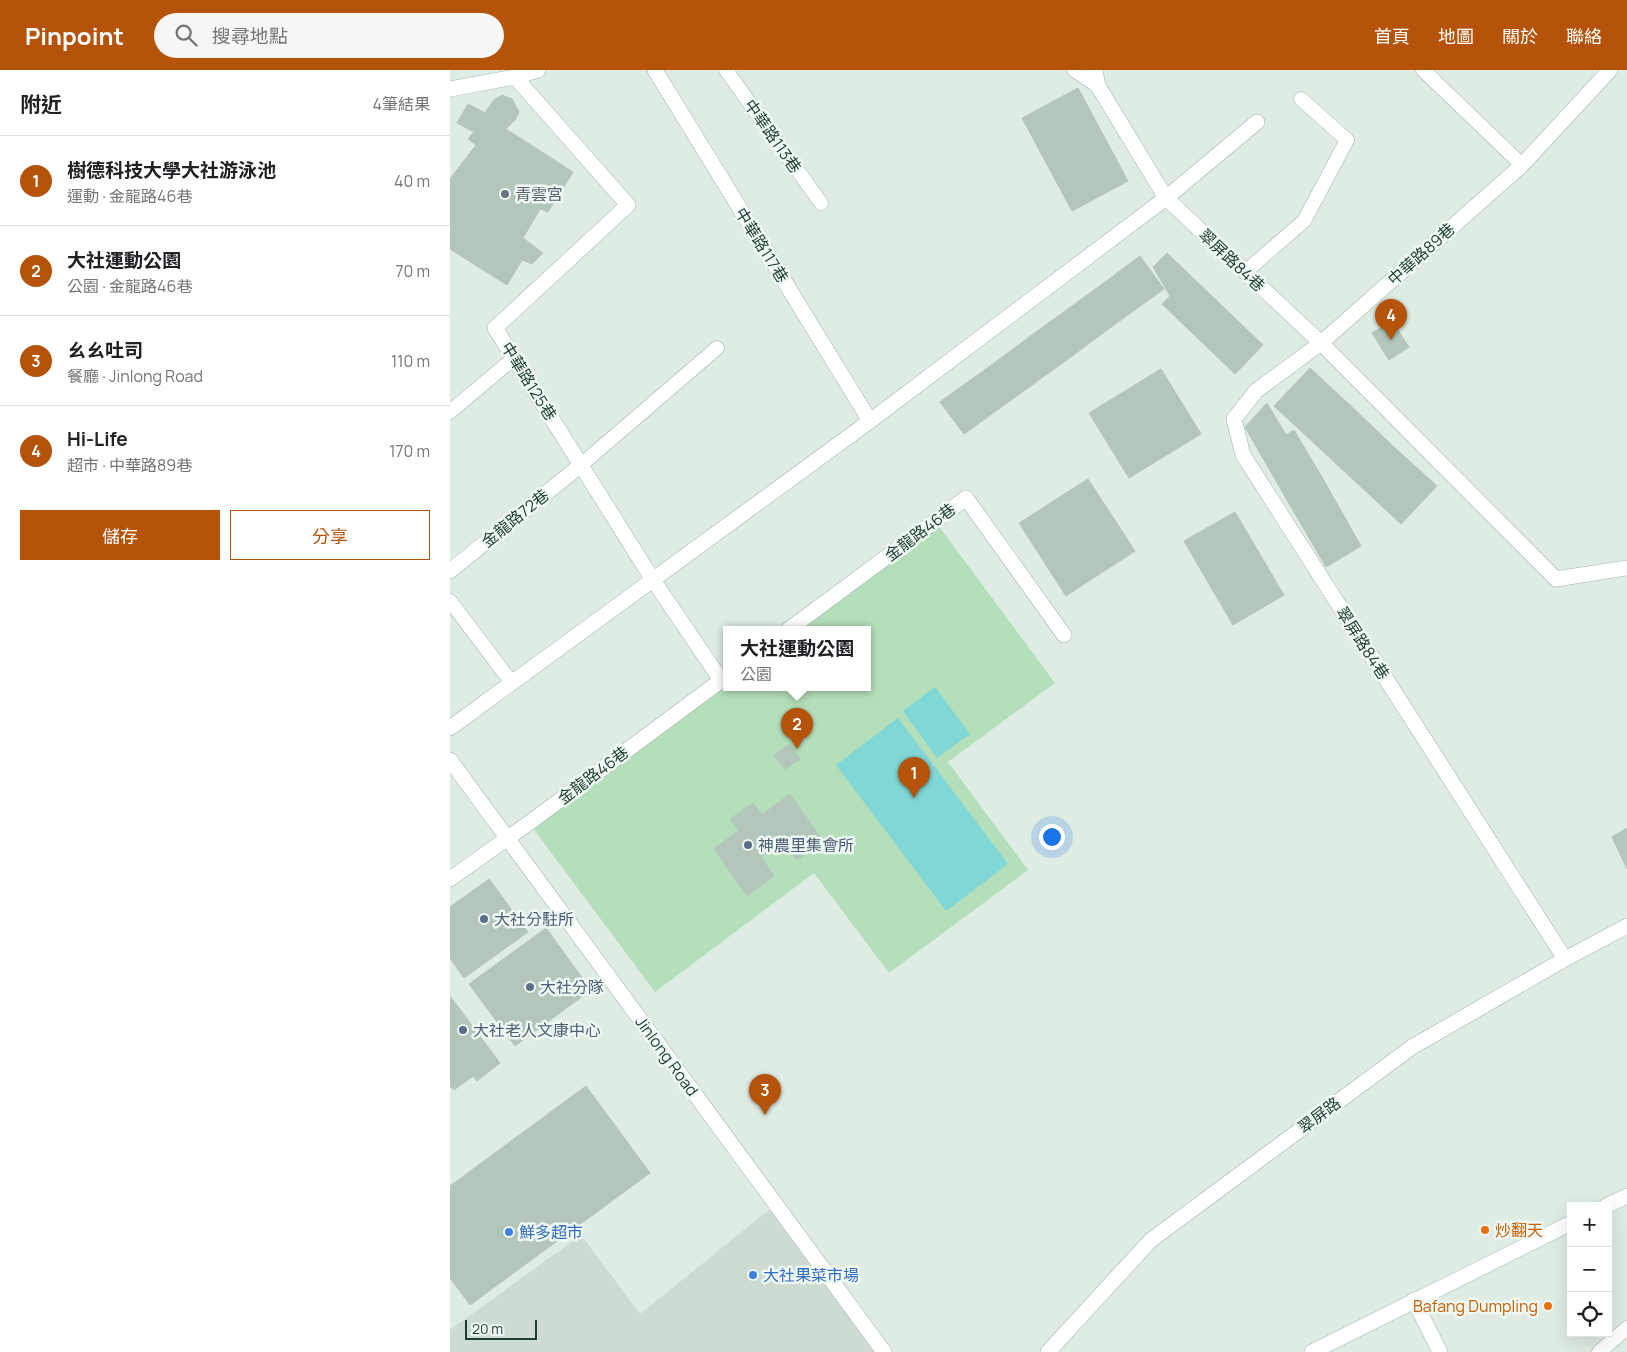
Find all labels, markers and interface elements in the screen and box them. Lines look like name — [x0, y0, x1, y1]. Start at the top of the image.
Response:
search box — [154, 13, 504, 58]
text: Pinpoint — [25, 19, 124, 52]
icon: search — [172, 21, 200, 49]
text: 搜尋地點 — [212, 23, 288, 49]
text: 首頁 — [1374, 24, 1410, 48]
text: 地圖 — [1438, 24, 1474, 48]
text: 關於 — [1502, 24, 1538, 48]
text: 聯絡 — [1566, 24, 1602, 48]
text: 附近 — [20, 90, 62, 118]
text: 4筆結果 — [373, 93, 430, 115]
street label: 中華路113巷 — [740, 95, 806, 177]
text: 樹德科技大學大社游泳池 — [67, 157, 276, 183]
text: 1 — [32, 170, 40, 192]
text: 40 m — [394, 170, 430, 192]
place label: 青雲宮 — [515, 183, 563, 205]
text: 運動 · 金龍路46巷 — [67, 185, 192, 207]
marker: 青雲宮 — [499, 188, 511, 200]
street label: 中華路117巷 — [730, 203, 794, 287]
street label: 中華路89巷 — [1383, 218, 1459, 290]
street label: 翠屏路84巷 — [1194, 224, 1270, 296]
text: 大社運動公園 — [67, 247, 181, 273]
text: 2 — [31, 260, 41, 282]
text: 70 m — [395, 260, 430, 282]
text: 公園 · 金龍路46巷 — [67, 275, 192, 297]
pin: 4 — [1375, 299, 1407, 340]
text: ㄠㄠ吐司 — [67, 337, 143, 363]
street label: 中華路125巷 — [496, 338, 562, 424]
text: 3 — [31, 350, 41, 372]
text: 110 m — [391, 350, 430, 372]
text: 餐廳 · Jinlong Road — [67, 365, 203, 387]
text: Hi-Life — [67, 426, 128, 452]
text: 4 — [31, 440, 41, 462]
text: 170 m — [389, 440, 430, 462]
text: 超市 · 中華路89巷 — [67, 454, 192, 476]
street label: 金龍路72巷 — [477, 484, 553, 552]
street label: 金龍路46巷 — [880, 498, 960, 566]
button: 儲存 — [20, 510, 220, 560]
button: 分享 — [230, 510, 430, 560]
street label: 翠屏路84巷 — [1331, 602, 1395, 684]
popup — [723, 626, 871, 691]
text: 大社運動公園 — [740, 635, 854, 661]
text: 公園 — [740, 663, 772, 685]
pin: 2 — [781, 708, 813, 749]
street label: 金龍路46巷 — [553, 741, 633, 809]
pin: 1 — [898, 757, 930, 798]
your location — [1039, 824, 1065, 850]
place label: 神農里集會所 — [758, 834, 854, 856]
marker: 神農里集會所 — [742, 839, 754, 851]
place label: 大社分駐所 — [494, 908, 574, 930]
marker: 大社分駐所 — [478, 913, 490, 925]
place label: 大社分隊 — [540, 976, 604, 998]
marker: 大社分隊 — [524, 981, 536, 993]
street label: Jinlong Road — [630, 1012, 704, 1100]
place label: 大社老人文康中心 — [473, 1019, 601, 1041]
marker: 大社老人文康中心 — [457, 1024, 469, 1036]
pin: 3 — [749, 1074, 781, 1115]
street label: 翠屏路 — [1293, 1092, 1345, 1138]
map controls — [1567, 1202, 1612, 1337]
button: + — [1567, 1202, 1612, 1247]
place label: 炒翻天 — [1495, 1219, 1543, 1241]
place label: 鮮多超市 — [519, 1221, 583, 1243]
marker: 炒翻天 — [1479, 1224, 1491, 1236]
marker: 鮮多超市 — [503, 1226, 515, 1238]
button: − — [1567, 1247, 1612, 1292]
place label: 大社果菜市場 — [763, 1264, 859, 1286]
marker: 大社果菜市場 — [747, 1269, 759, 1281]
button: locate — [1567, 1292, 1612, 1337]
place label: Bafang Dumpling — [1413, 1295, 1538, 1317]
marker: Bafang Dumpling — [1542, 1300, 1554, 1312]
scale bar — [465, 1317, 538, 1340]
text: 20 m — [472, 1319, 503, 1338]

